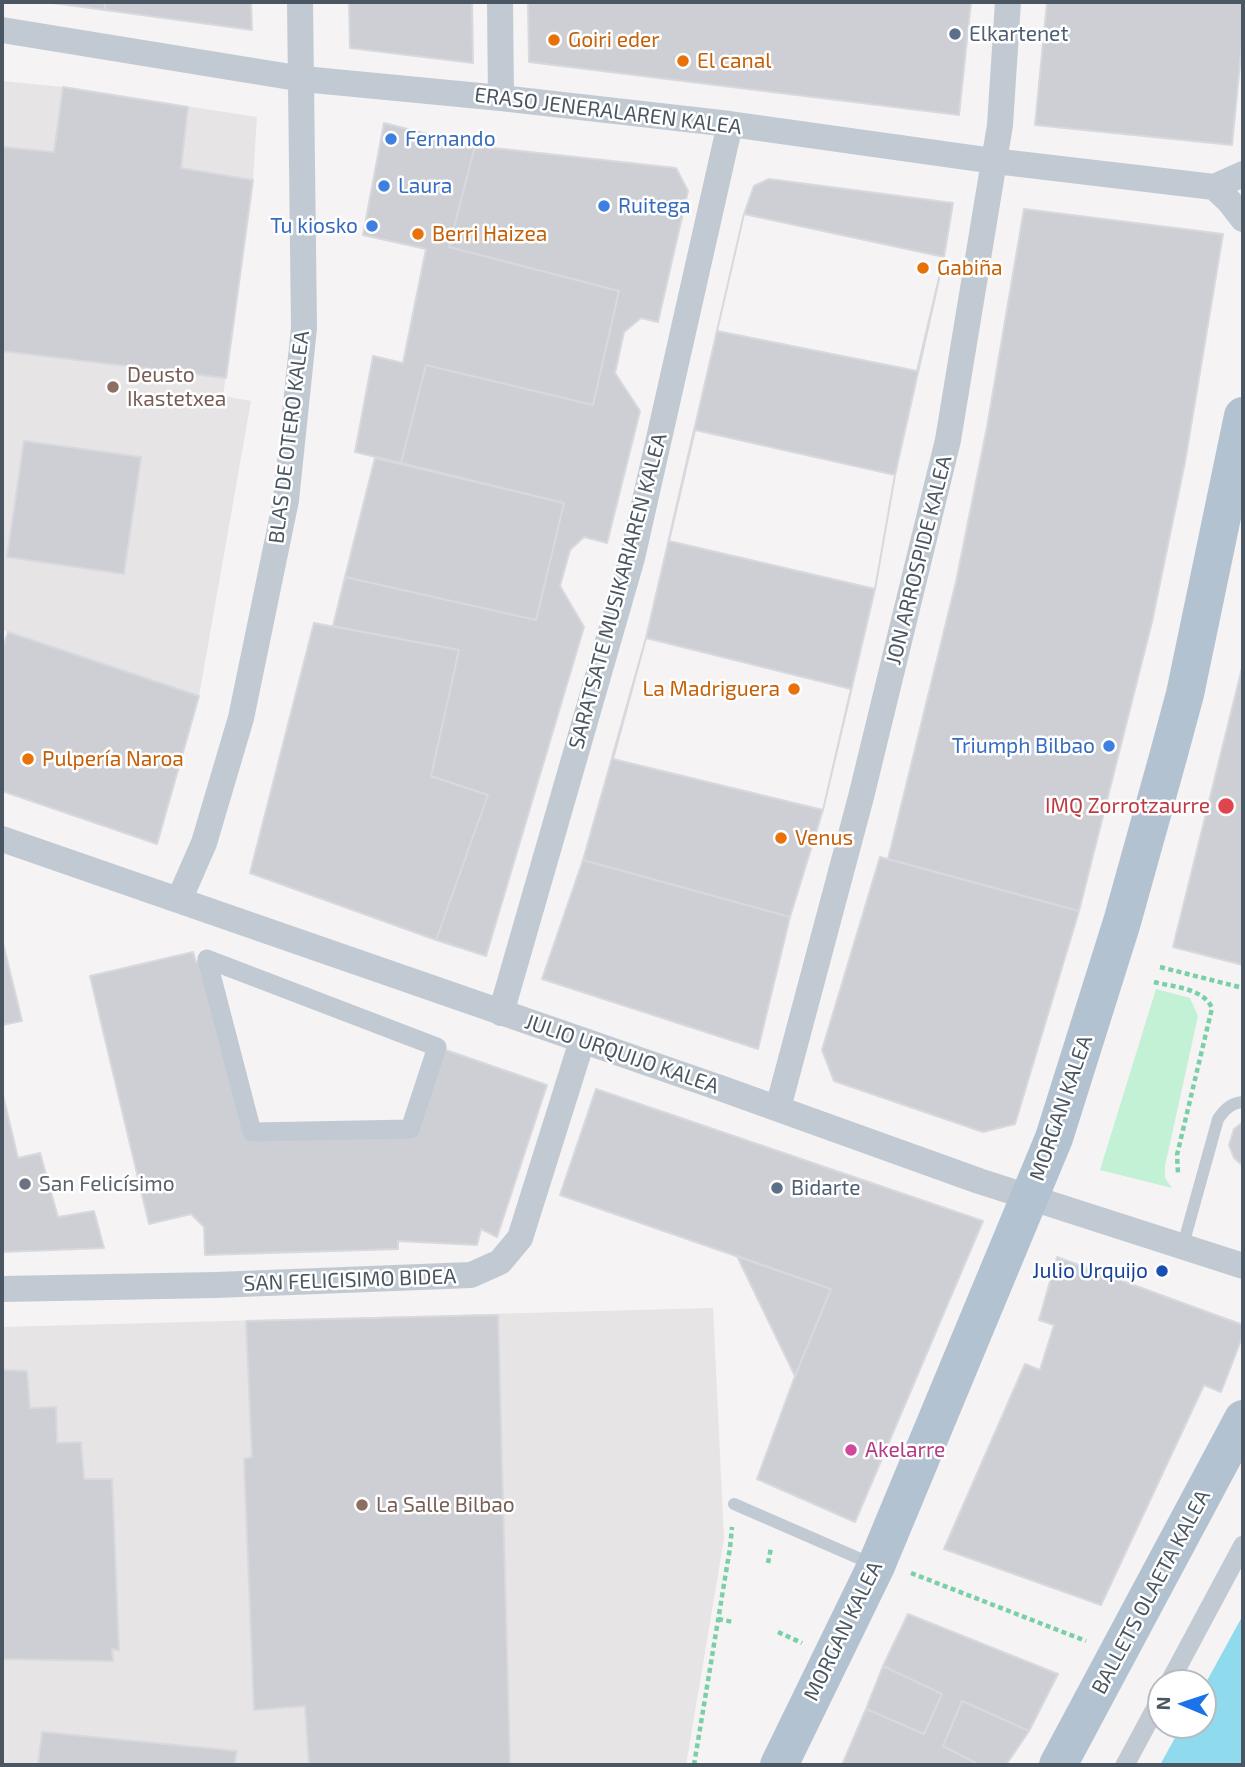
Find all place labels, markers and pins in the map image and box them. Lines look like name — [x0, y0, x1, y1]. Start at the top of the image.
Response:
place label: Elkartenet — [969, 21, 1068, 47]
marker: Elkartenet — [947, 26, 963, 42]
place label: Goiri eder — [568, 27, 660, 53]
marker: Goiri eder — [546, 32, 562, 48]
place label: El canal — [697, 48, 771, 74]
marker: El canal — [675, 53, 691, 69]
place label: Fernando — [405, 126, 496, 152]
marker: Fernando — [383, 131, 399, 147]
place label: Laura — [398, 173, 452, 199]
marker: Laura — [376, 178, 392, 194]
place label: Ruitega — [618, 193, 691, 219]
marker: Ruitega — [596, 198, 612, 214]
place label: Tu kiosko — [270, 213, 358, 239]
marker: Tu kiosko — [364, 218, 380, 234]
place label: Berri Haizea — [432, 221, 547, 247]
marker: Berri Haizea — [410, 226, 426, 242]
place label: Gabiña — [937, 255, 1003, 281]
marker: Gabiña — [915, 260, 931, 276]
place label: Deusto Ikastetxea — [127, 362, 226, 412]
marker: Deusto Ikastetxea — [105, 379, 121, 395]
place label: La Madriguera — [642, 676, 780, 702]
marker: La Madriguera — [786, 681, 802, 697]
place label: Triumph Bilbao — [952, 733, 1095, 759]
marker: Triumph Bilbao — [1101, 738, 1117, 754]
place label: Pulpería Naroa — [42, 746, 184, 772]
marker: Pulpería Naroa — [20, 751, 36, 767]
place label: IMQ Zorrotzaurre — [1045, 793, 1210, 819]
marker: IMQ Zorrotzaurre — [1216, 796, 1236, 816]
place label: Venus — [795, 825, 853, 851]
marker: Venus — [773, 830, 789, 846]
place label: San Felicísimo — [39, 1171, 175, 1197]
place label: Bidarte — [791, 1175, 860, 1201]
marker: San Felicísimo — [17, 1176, 33, 1192]
marker: Bidarte — [769, 1180, 785, 1196]
place label: Julio Urquijo — [1032, 1258, 1148, 1284]
marker: Julio Urquijo — [1154, 1263, 1170, 1279]
place label: Akelarre — [865, 1437, 945, 1463]
marker: Akelarre — [843, 1442, 859, 1458]
place label: La Salle Bilbao — [376, 1492, 515, 1518]
marker: La Salle Bilbao — [354, 1497, 370, 1513]

